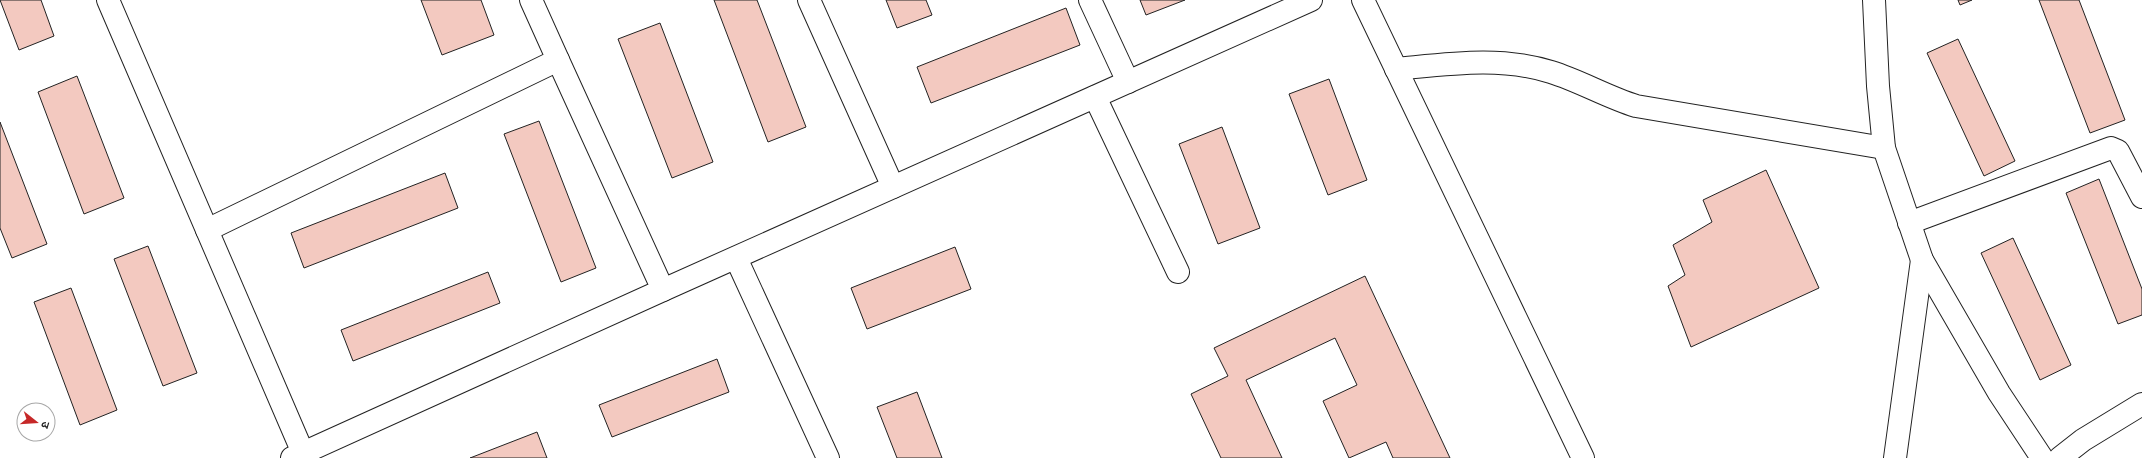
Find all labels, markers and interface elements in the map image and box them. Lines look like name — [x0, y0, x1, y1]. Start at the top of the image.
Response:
north arrow — [16, 402, 56, 442]
text: उ — [37, 420, 54, 431]

